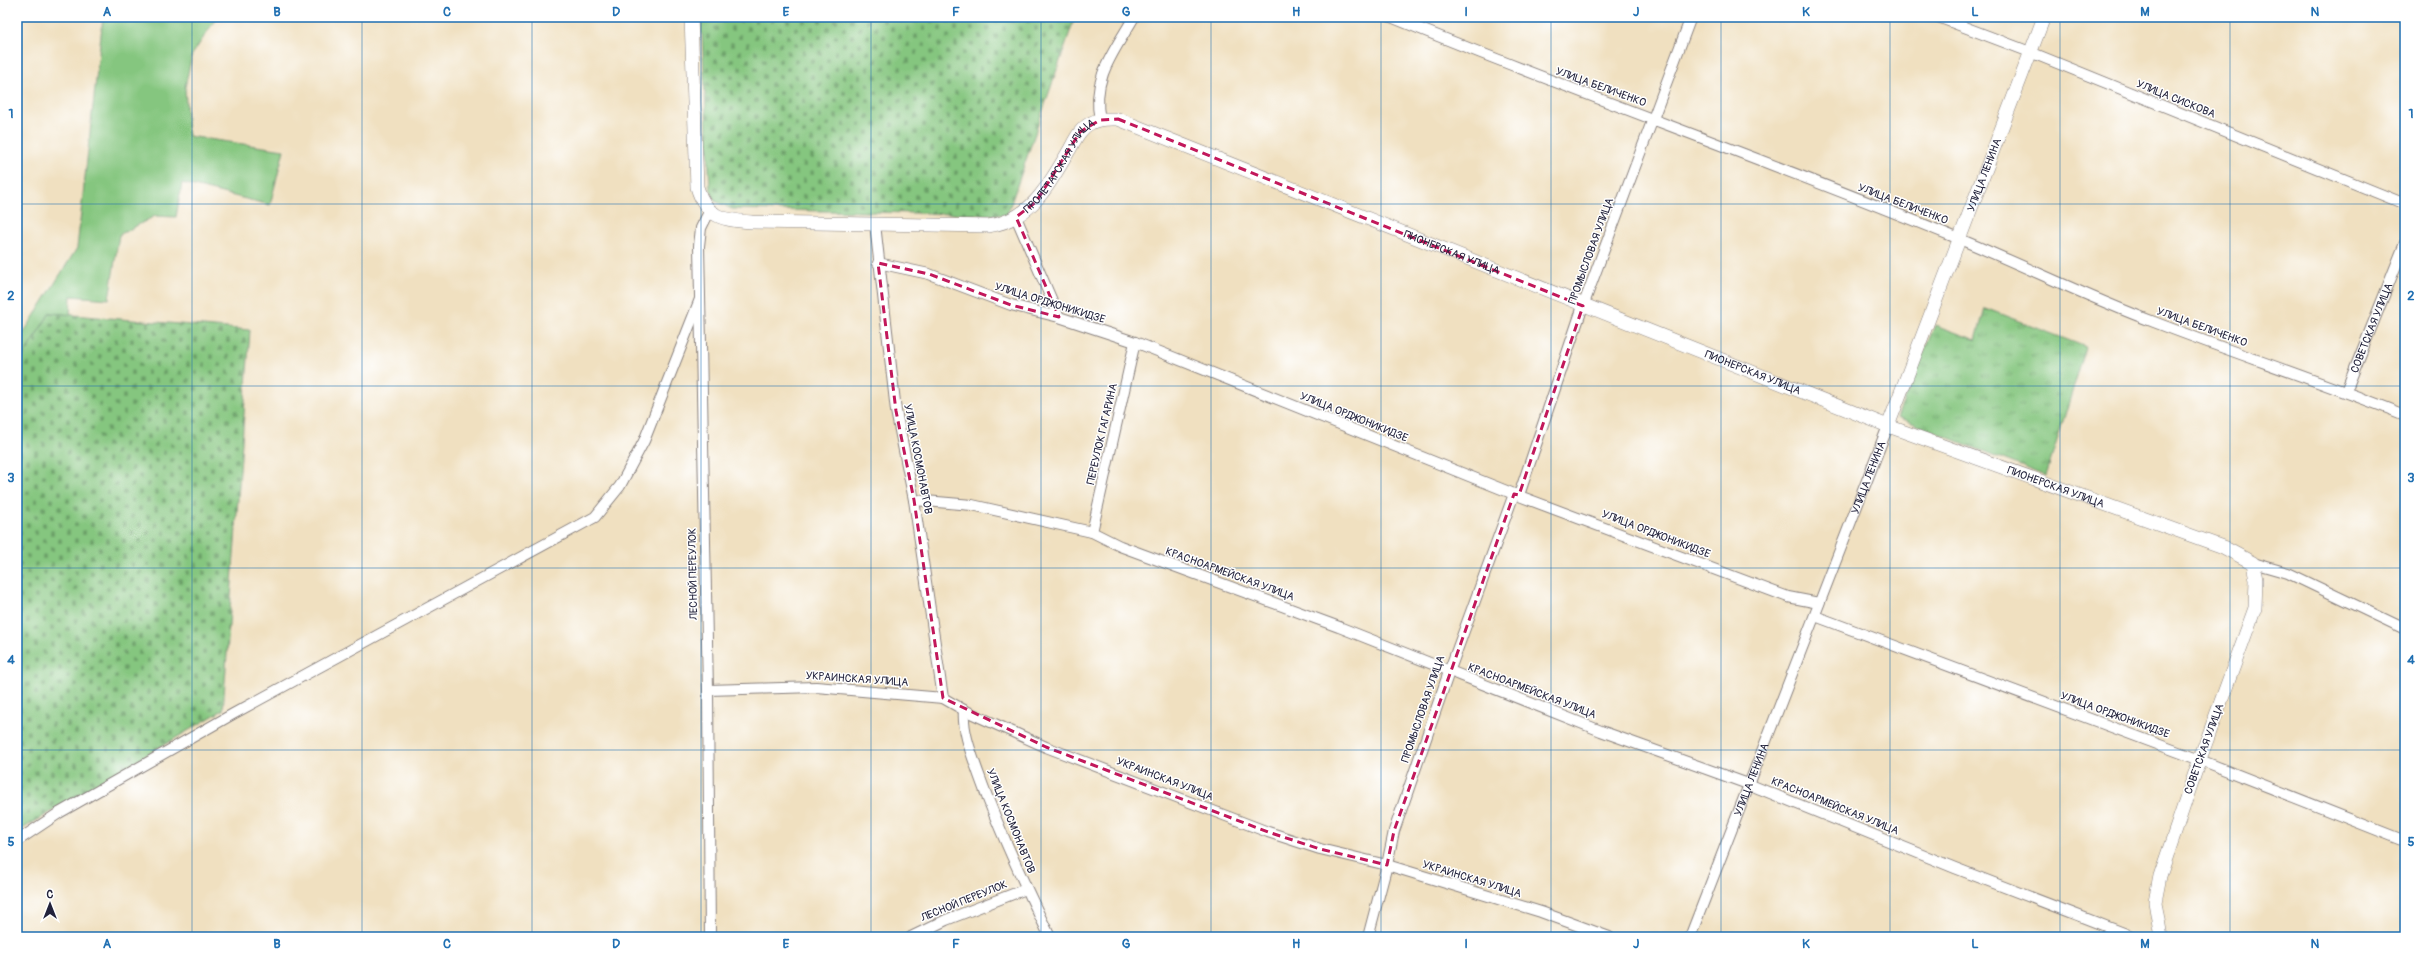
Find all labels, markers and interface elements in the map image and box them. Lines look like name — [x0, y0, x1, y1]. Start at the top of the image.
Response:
text: A — [103, 4, 112, 20]
text: B — [273, 4, 281, 20]
text: C — [443, 4, 451, 20]
text: D — [612, 4, 620, 20]
text: E — [783, 4, 790, 20]
text: F — [952, 4, 960, 20]
text: G — [1122, 4, 1131, 20]
text: H — [1292, 4, 1300, 20]
text: I — [1464, 4, 1468, 20]
text: J — [1633, 4, 1639, 20]
text: K — [1802, 4, 1810, 20]
text: L — [1971, 4, 1979, 20]
text: M — [2140, 4, 2150, 20]
text: N — [2311, 4, 2320, 20]
street label: УЛИЦА БЕЛИЧЕНКО — [1554, 65, 1648, 109]
street label: УЛИЦА СИСКОВА — [2135, 77, 2217, 121]
text: 1 — [8, 106, 14, 122]
text: 1 — [2408, 106, 2414, 122]
street label: ПРОЛЕТАРСКАЯ УЛИЦА — [1021, 116, 1097, 216]
street label: УЛИЦА ЛЕНИНА — [1964, 136, 2004, 213]
street label: УЛИЦА БЕЛИЧЕНКО — [1856, 181, 1950, 227]
street label: ПРОМЫСЛОВАЯ УЛИЦА — [1566, 196, 1616, 306]
street label: ПИОНЕРСКАЯ УЛИЦА — [1402, 227, 1502, 277]
street label: УЛИЦА ОРДЖОНИКИДЗЕ — [993, 280, 1107, 326]
street label: СОВЕТСКАЯ УЛИЦА — [2347, 281, 2395, 375]
text: 2 — [7, 288, 15, 304]
text: 2 — [2407, 288, 2415, 304]
street label: УЛИЦА БЕЛИЧЕНКО — [2155, 305, 2249, 349]
street label: ПИОНЕРСКАЯ УЛИЦА — [1703, 347, 1803, 397]
street label: ПЕРЕУЛОК ГАГАРИНА — [1084, 382, 1120, 486]
street label: УЛИЦА ОРДЖОНИКИДЗЕ — [1298, 389, 1410, 445]
street label: УЛИЦА КОСМОНАВТОВ — [901, 403, 935, 515]
street label: УЛИЦА ЛЕНИНА — [1848, 439, 1888, 516]
street label: ПИОНЕРСКАЯ УЛИЦА — [2006, 463, 2106, 510]
text: 3 — [7, 470, 15, 486]
text: 3 — [2407, 470, 2415, 486]
street label: УЛИЦА ОРДЖОНИКИДЗЕ — [1600, 507, 1712, 561]
street label: ЛЕСНОЙ ПЕРЕУЛОК — [686, 528, 700, 621]
street label: КРАСНОАРМЕЙСКАЯ УЛИЦА — [1164, 545, 1296, 603]
text: 4 — [7, 652, 15, 668]
text: 4 — [2407, 652, 2415, 668]
street label: ПРОМЫСЛОВАЯ УЛИЦА — [1399, 654, 1447, 764]
street label: КРАСНОАРМЕЙСКАЯ УЛИЦА — [1466, 661, 1598, 721]
street label: УКРАИНСКАЯ УЛИЦА — [805, 669, 909, 689]
street label: УЛИЦА ОРДЖОНИКИДЗЕ — [2059, 689, 2172, 741]
street label: СОВЕТСКАЯ УЛИЦА — [2182, 702, 2226, 796]
street label: УЛИЦА ЛЕНИНА — [1731, 741, 1771, 818]
street label: УКРАИНСКАЯ УЛИЦА — [1115, 755, 1215, 803]
street label: УЛИЦА КОСМОНАВТОВ — [984, 767, 1038, 875]
street label: КРАСНОАРМЕЙСКАЯ УЛИЦА — [1769, 774, 1901, 838]
text: 5 — [7, 834, 15, 850]
text: 5 — [2407, 834, 2415, 850]
street label: УКРАИНСКАЯ УЛИЦА — [1421, 858, 1523, 900]
street label: ЛЕСНОЙ ПЕРЕУЛОК — [918, 878, 1009, 925]
north arrow — [30, 884, 70, 924]
text: С — [47, 888, 54, 901]
text: A — [103, 936, 112, 952]
text: B — [273, 936, 281, 952]
text: C — [443, 936, 451, 952]
text: D — [612, 936, 620, 952]
text: E — [783, 936, 790, 952]
text: F — [952, 936, 960, 952]
text: G — [1122, 936, 1131, 952]
text: H — [1292, 936, 1300, 952]
text: I — [1464, 936, 1468, 952]
text: J — [1633, 936, 1639, 952]
text: K — [1802, 936, 1810, 952]
text: L — [1971, 936, 1979, 952]
text: M — [2140, 936, 2150, 952]
text: N — [2311, 936, 2320, 952]

